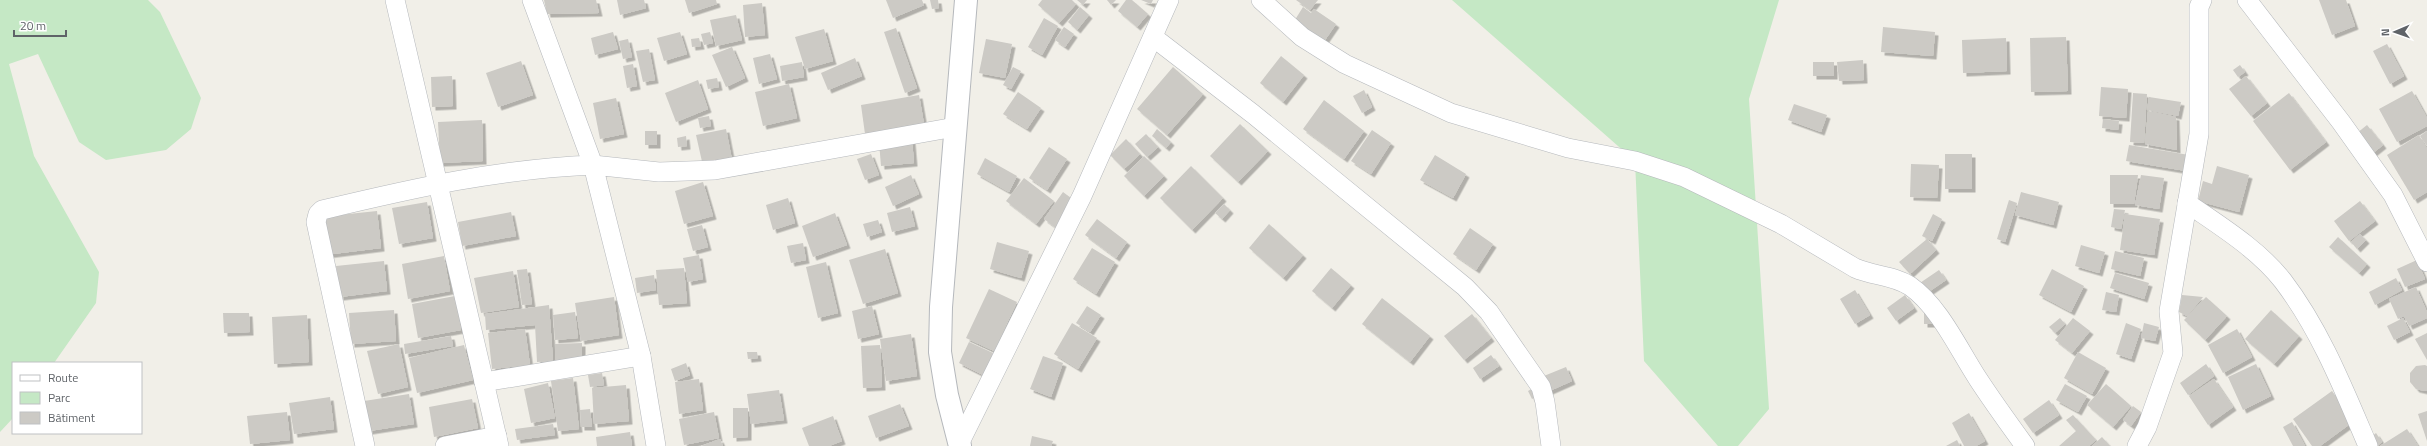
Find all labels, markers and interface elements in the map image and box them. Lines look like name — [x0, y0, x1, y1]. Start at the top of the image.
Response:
scale bar — [14, 12, 66, 38]
north arrow — [2375, 12, 2415, 52]
text: 20 m — [20, 16, 46, 35]
text: N — [2377, 28, 2393, 36]
legend — [12, 362, 142, 434]
text: Route — [48, 368, 78, 387]
text: Parc — [48, 388, 70, 407]
text: Bâtiment — [48, 408, 96, 427]

